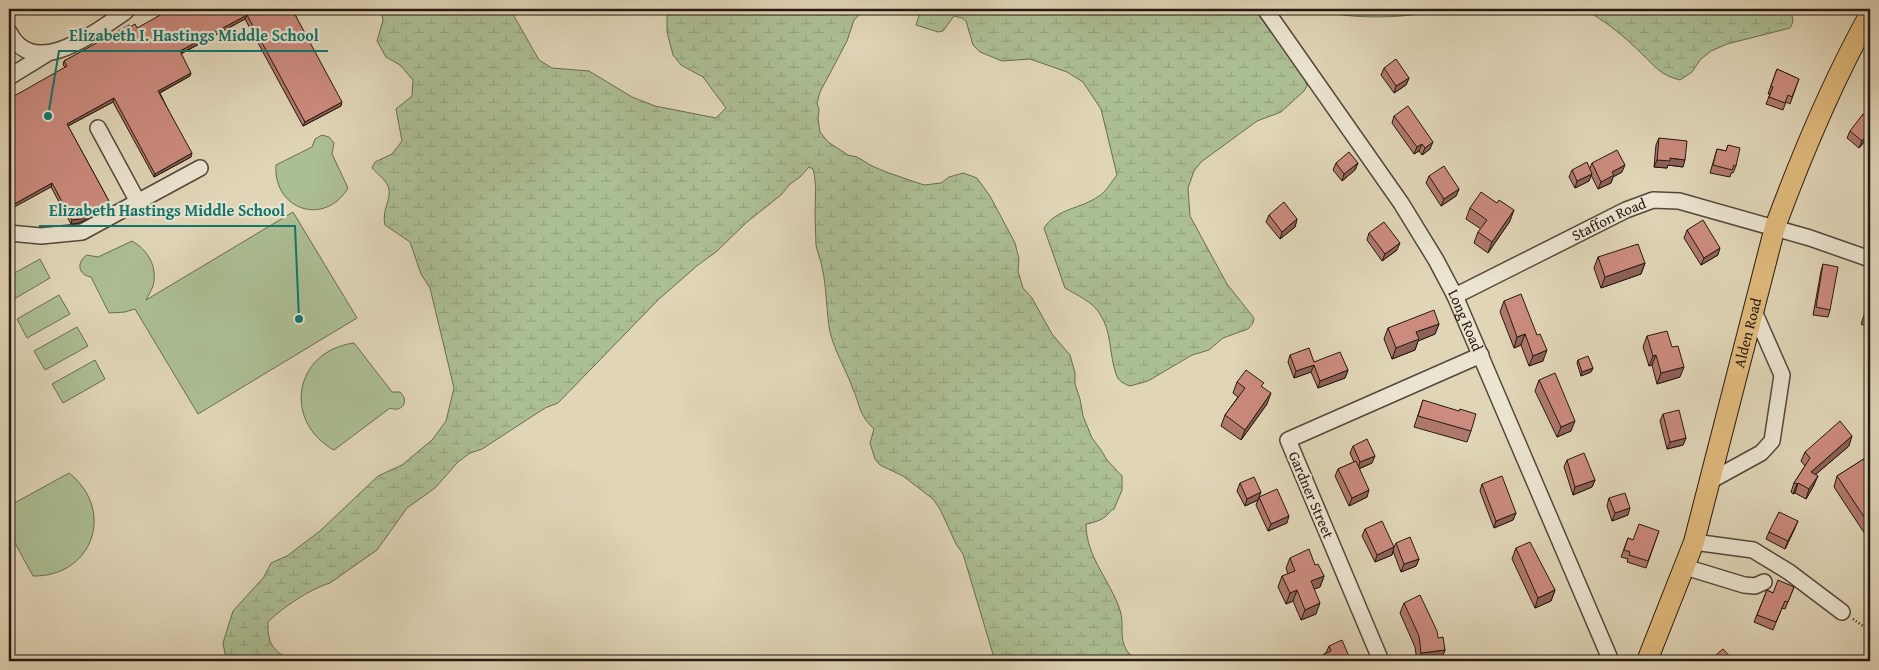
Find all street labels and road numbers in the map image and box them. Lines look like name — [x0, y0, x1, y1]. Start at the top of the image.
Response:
street label: Staffon Road — [1568, 193, 1649, 246]
street label: Long Road — [1443, 285, 1488, 354]
street label: Alden Road — [1728, 295, 1766, 370]
street label: Gardner Street — [1284, 448, 1340, 542]

